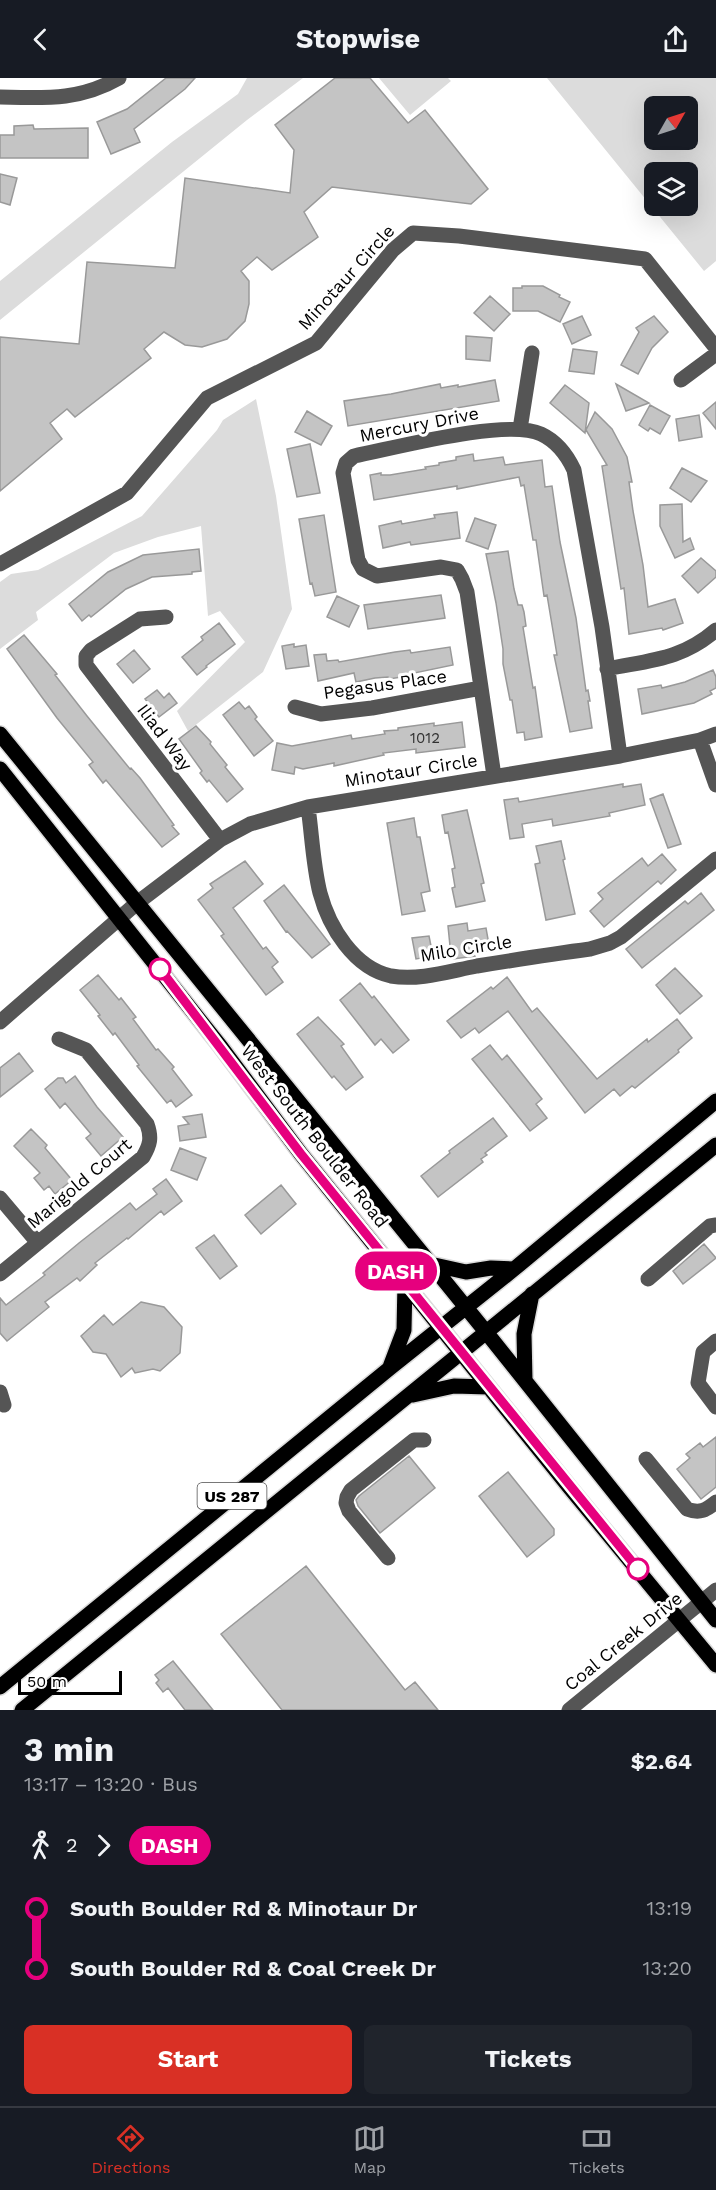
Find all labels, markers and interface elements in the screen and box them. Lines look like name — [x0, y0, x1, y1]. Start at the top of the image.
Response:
icon: back — [24, 23, 57, 56]
text: Stopwise — [296, 23, 420, 55]
icon: share — [659, 23, 692, 56]
north arrow — [644, 96, 698, 150]
map controls — [644, 96, 698, 216]
button: layers — [644, 162, 698, 216]
street label: Minotaur Circle — [293, 220, 399, 334]
street label: Mercury Drive — [358, 402, 480, 446]
street label: Pegasus Place — [322, 665, 448, 703]
street label: Iliad Way — [133, 699, 197, 775]
house number: 1012 — [410, 729, 440, 747]
street label: Minotaur Circle — [343, 749, 479, 791]
street label: Milo Circle — [419, 930, 513, 966]
unlabelled marker — [149, 958, 171, 980]
street label: West South Boulder Road — [237, 1040, 393, 1232]
street label: Marigold Court — [23, 1133, 136, 1233]
line badge: DASH — [354, 1252, 438, 1290]
text: DASH — [367, 1259, 425, 1284]
road number: US 287 — [198, 1483, 266, 1509]
unlabelled marker — [627, 1558, 649, 1580]
street label: Coal Creek Drive — [560, 1587, 686, 1695]
scale bar — [18, 1668, 122, 1696]
text: 50 m — [27, 1672, 67, 1691]
text: 3 min — [24, 1730, 114, 1769]
text: $2.64 — [631, 1749, 692, 1774]
text: 13:17 – 13:20 · Bus — [24, 1772, 198, 1796]
icon: walk — [24, 1829, 57, 1862]
icon: forward — [87, 1829, 120, 1862]
text: 2 — [66, 1833, 78, 1857]
text: DASH — [141, 1833, 199, 1858]
text: South Boulder Rd & Minotaur Dr — [70, 1896, 417, 1921]
text: 13:19 — [646, 1896, 692, 1920]
text: South Boulder Rd & Coal Creek Dr — [70, 1956, 436, 1981]
text: 13:20 — [643, 1956, 692, 1980]
button: Start — [24, 2025, 352, 2094]
button: Tickets — [364, 2025, 692, 2094]
tab: Directions — [91, 2122, 170, 2177]
tab: Map — [353, 2122, 386, 2177]
tab: Tickets — [569, 2122, 625, 2177]

